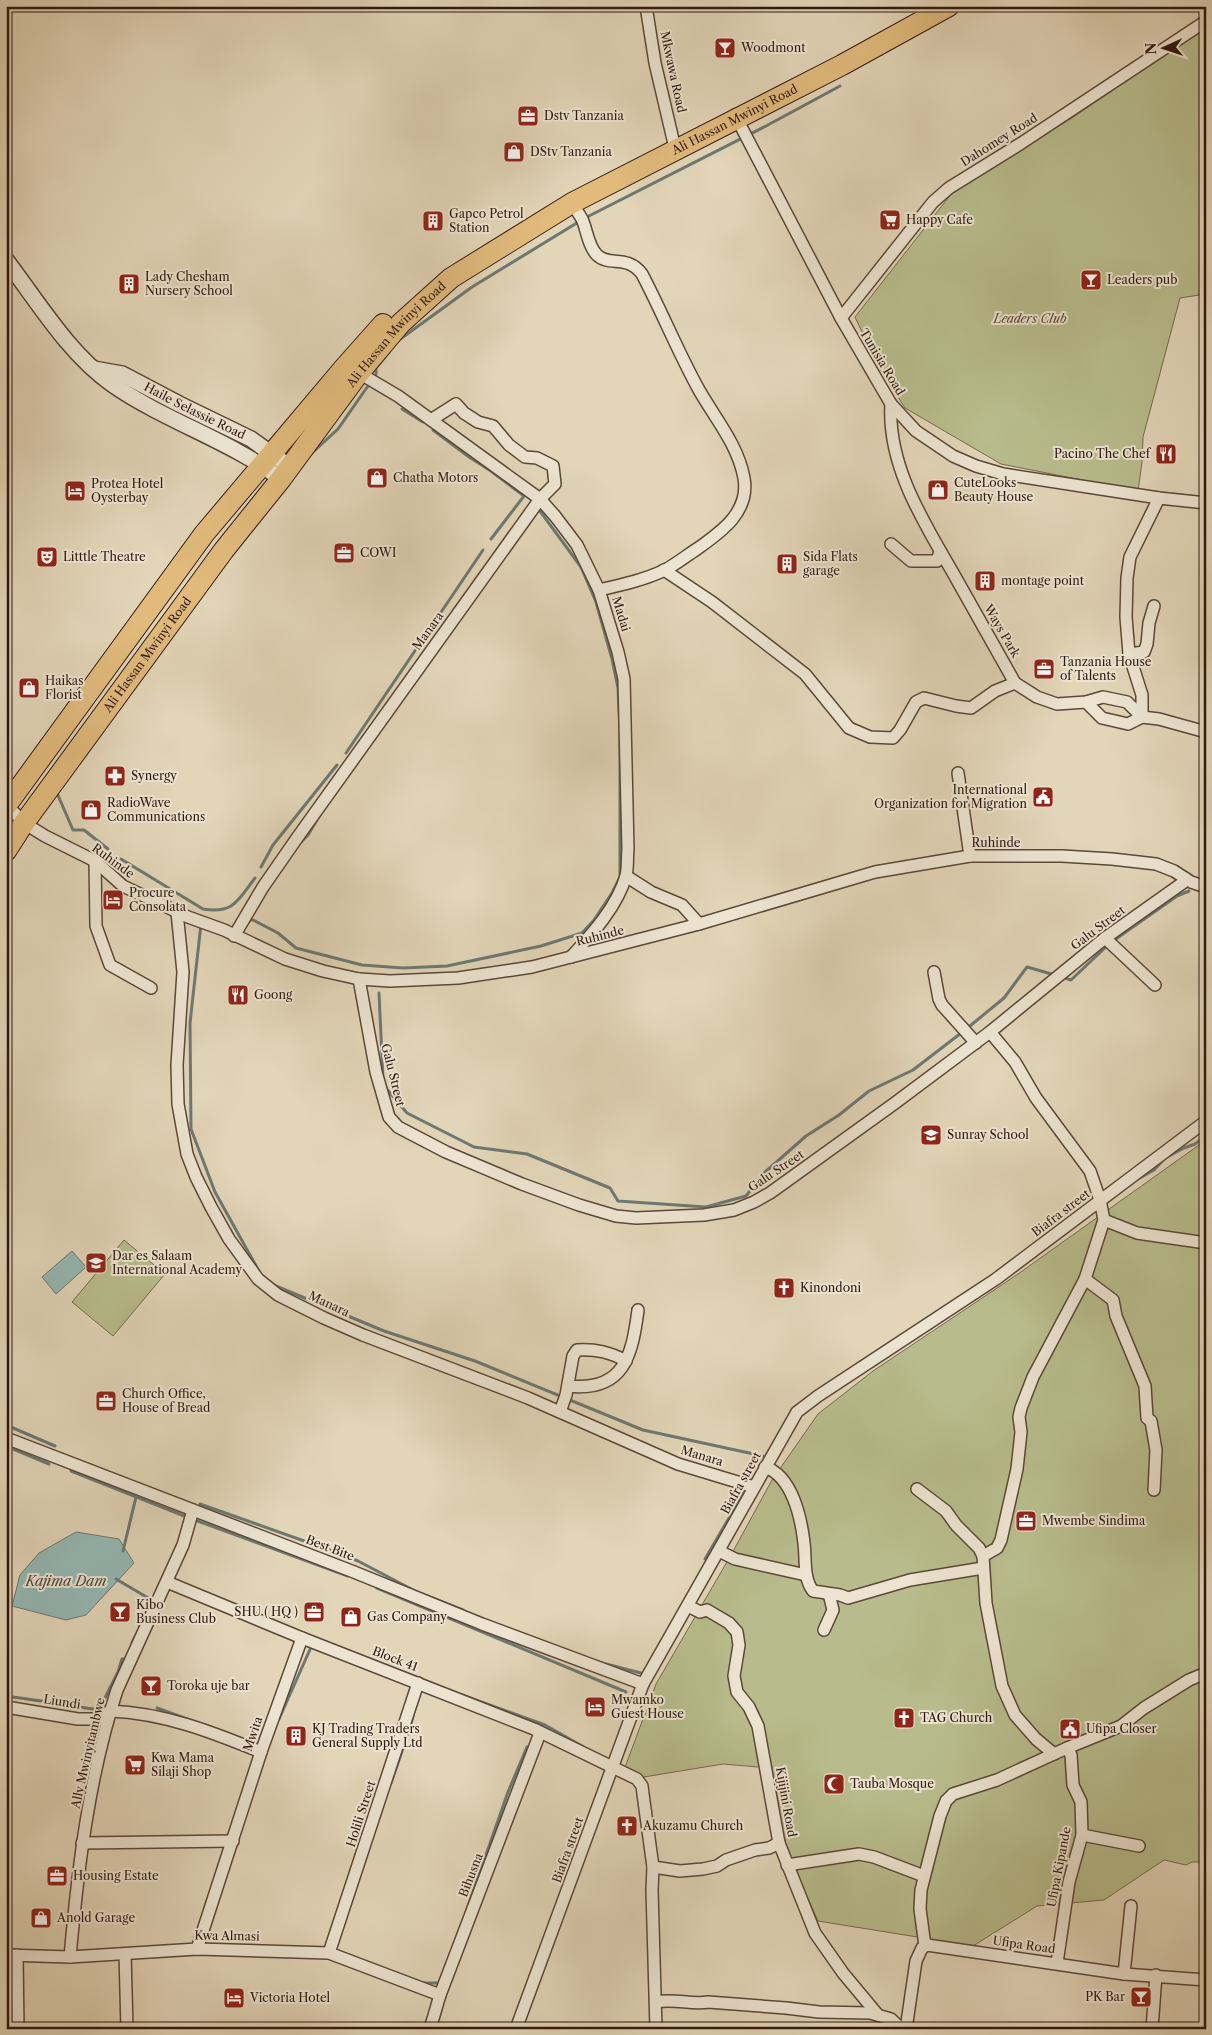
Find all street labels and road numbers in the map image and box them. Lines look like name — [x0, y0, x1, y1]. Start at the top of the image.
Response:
street label: Mkwawa Road — [658, 30, 690, 115]
street label: Ali Hassan Mwinyi Road — [668, 81, 801, 158]
street label: Dahomey Road — [958, 110, 1040, 169]
street label: Ali Hassan Mwinyi Road — [342, 278, 449, 391]
street label: Tunisia Road — [857, 326, 909, 398]
street label: Haile Selassie Road — [142, 379, 249, 442]
street label: Ali Hassan Mwinyi Road — [99, 593, 195, 716]
street label: Madai — [609, 595, 634, 633]
street label: Ways Park — [981, 601, 1024, 661]
street label: Manara — [409, 608, 447, 653]
street label: Ruhinde — [972, 835, 1021, 850]
street label: Ruhinde — [89, 840, 138, 881]
street label: Galu Street — [1068, 902, 1128, 953]
street label: Ruhinde — [574, 922, 626, 949]
street label: Galu Street — [378, 1042, 409, 1109]
street label: Galu Street — [745, 1146, 807, 1195]
street label: Biafra street — [1029, 1185, 1093, 1239]
street label: Manara — [306, 1288, 353, 1320]
street label: Manara — [679, 1442, 726, 1469]
street label: Biafra street — [717, 1448, 764, 1517]
street label: Best Bite — [304, 1531, 357, 1564]
street label: Block 41 — [370, 1643, 420, 1674]
street label: Liundi — [42, 1691, 82, 1712]
street label: Ally Mwinyitambwe — [67, 1696, 108, 1811]
street label: Mwita — [240, 1714, 266, 1753]
street label: Kijijini Road — [773, 1766, 800, 1839]
street label: Holili Street — [343, 1778, 379, 1849]
street label: Biafra street — [549, 1814, 587, 1885]
street label: Ufipa Kipande — [1043, 1825, 1074, 1908]
street label: Bihusna — [455, 1850, 486, 1899]
street label: Kwa Almasi — [194, 1927, 260, 1944]
street label: Ufipa Road — [992, 1933, 1057, 1956]

